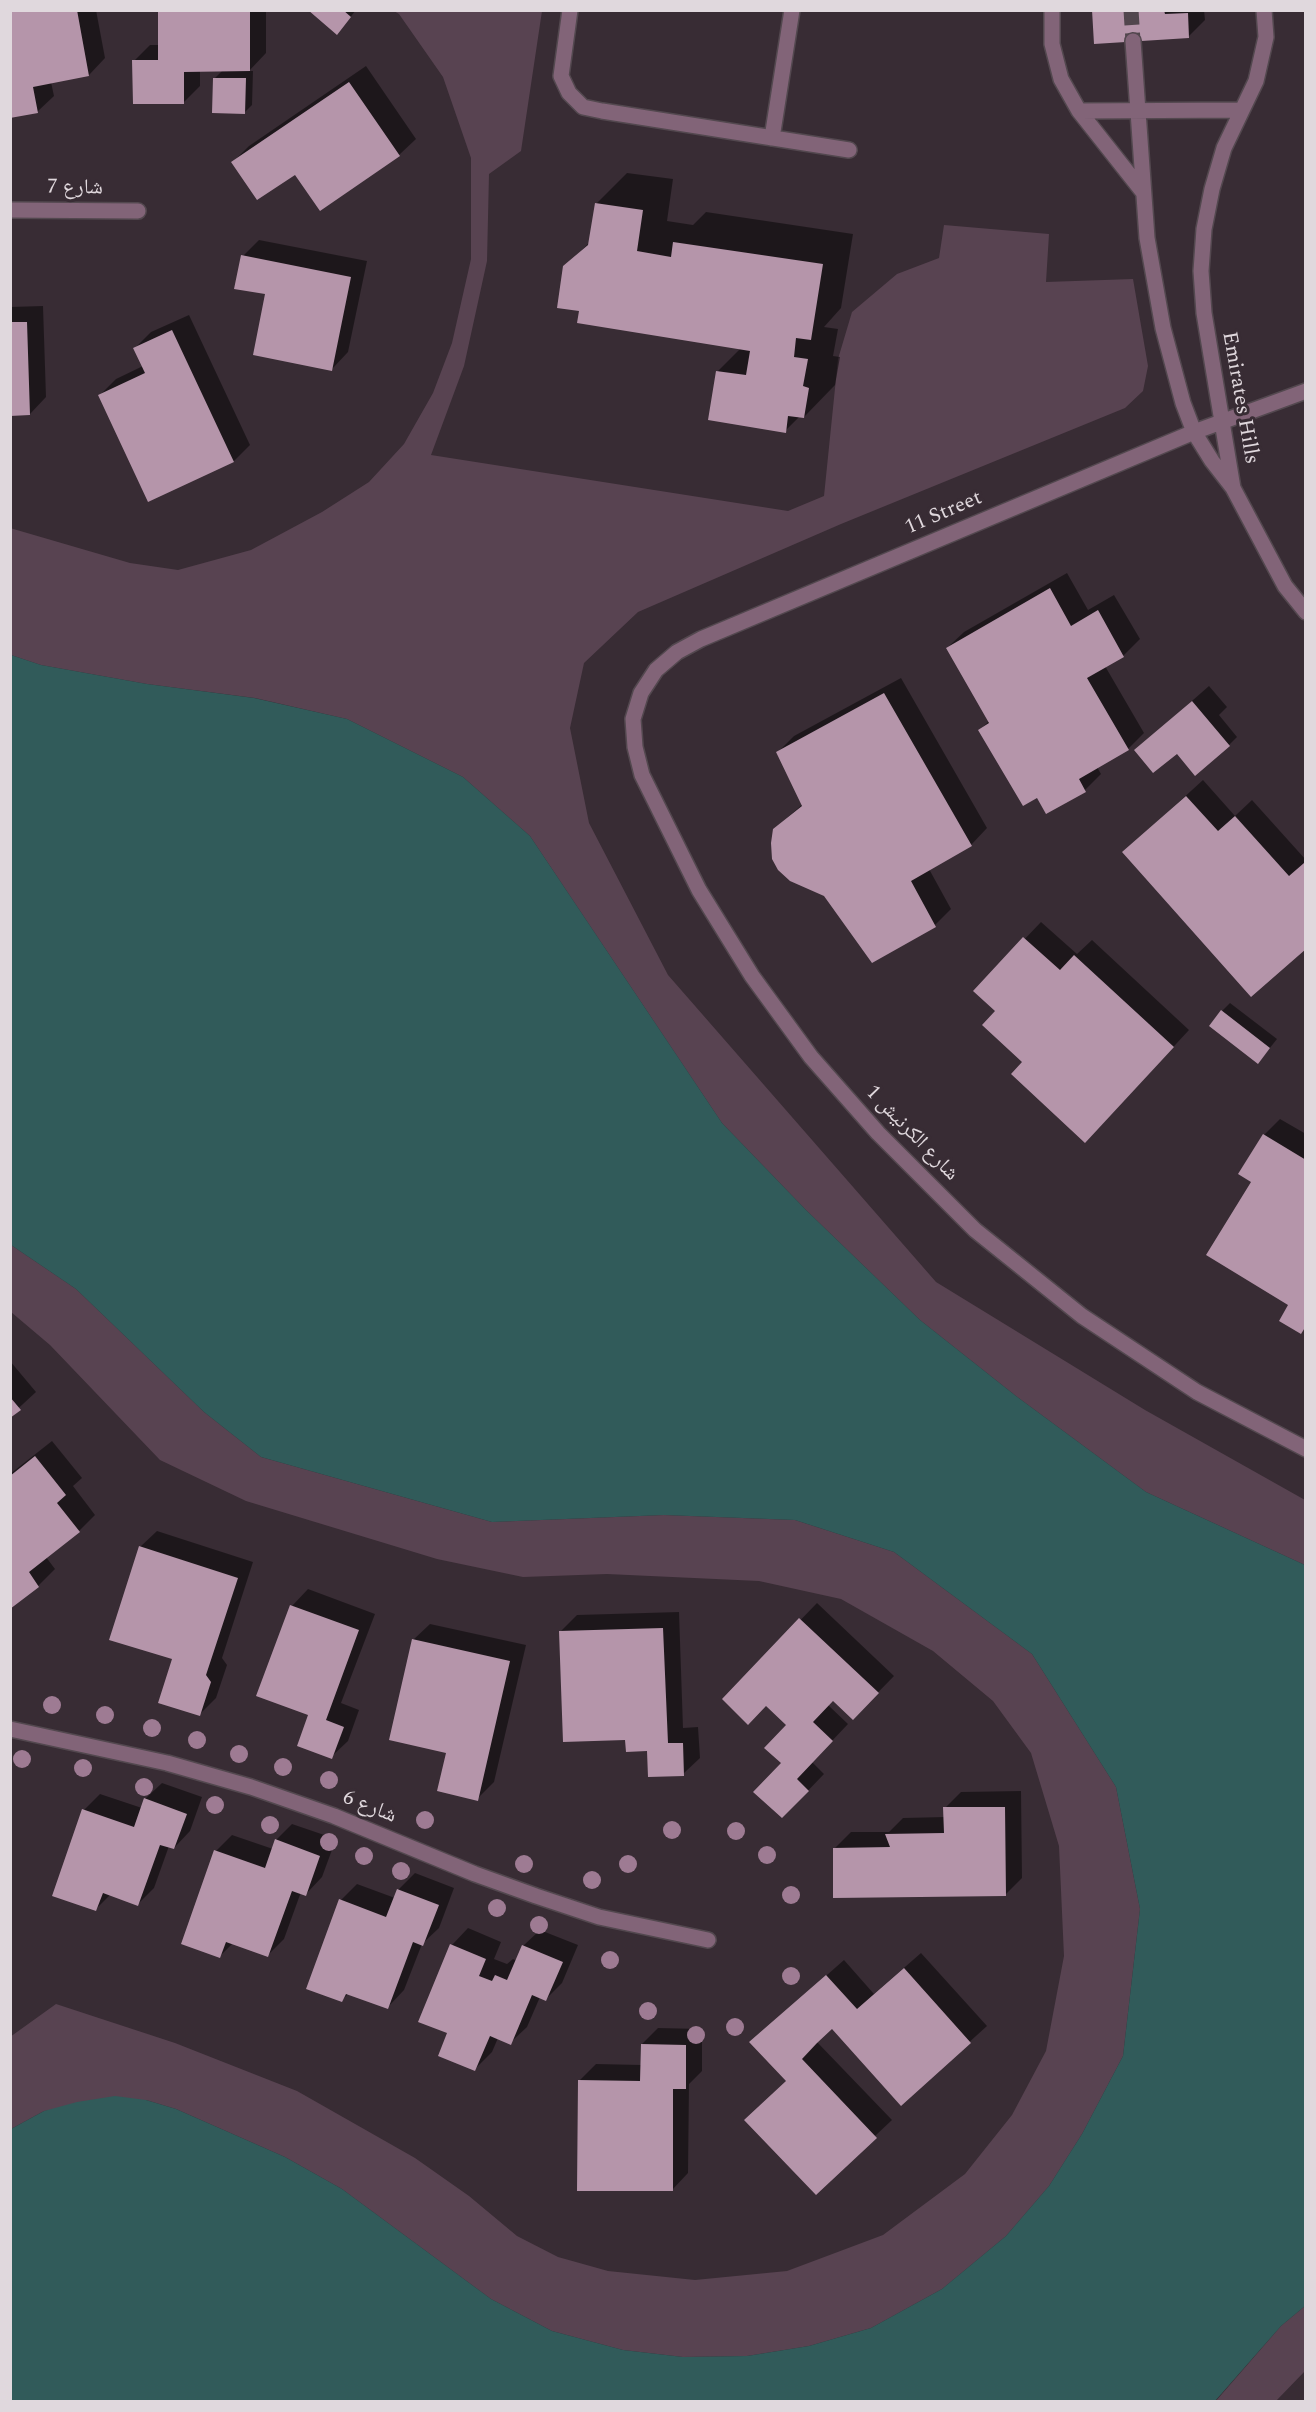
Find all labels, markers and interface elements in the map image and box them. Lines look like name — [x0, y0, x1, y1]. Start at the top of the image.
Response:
street label: شارع 7 — [47, 176, 103, 202]
street label: Emirates Hills — [1215, 330, 1263, 466]
street label: 11 Street — [902, 487, 986, 541]
street label: شارع الكرنيش 1 — [859, 1081, 963, 1187]
street label: شارع 6 — [338, 1786, 400, 1830]

